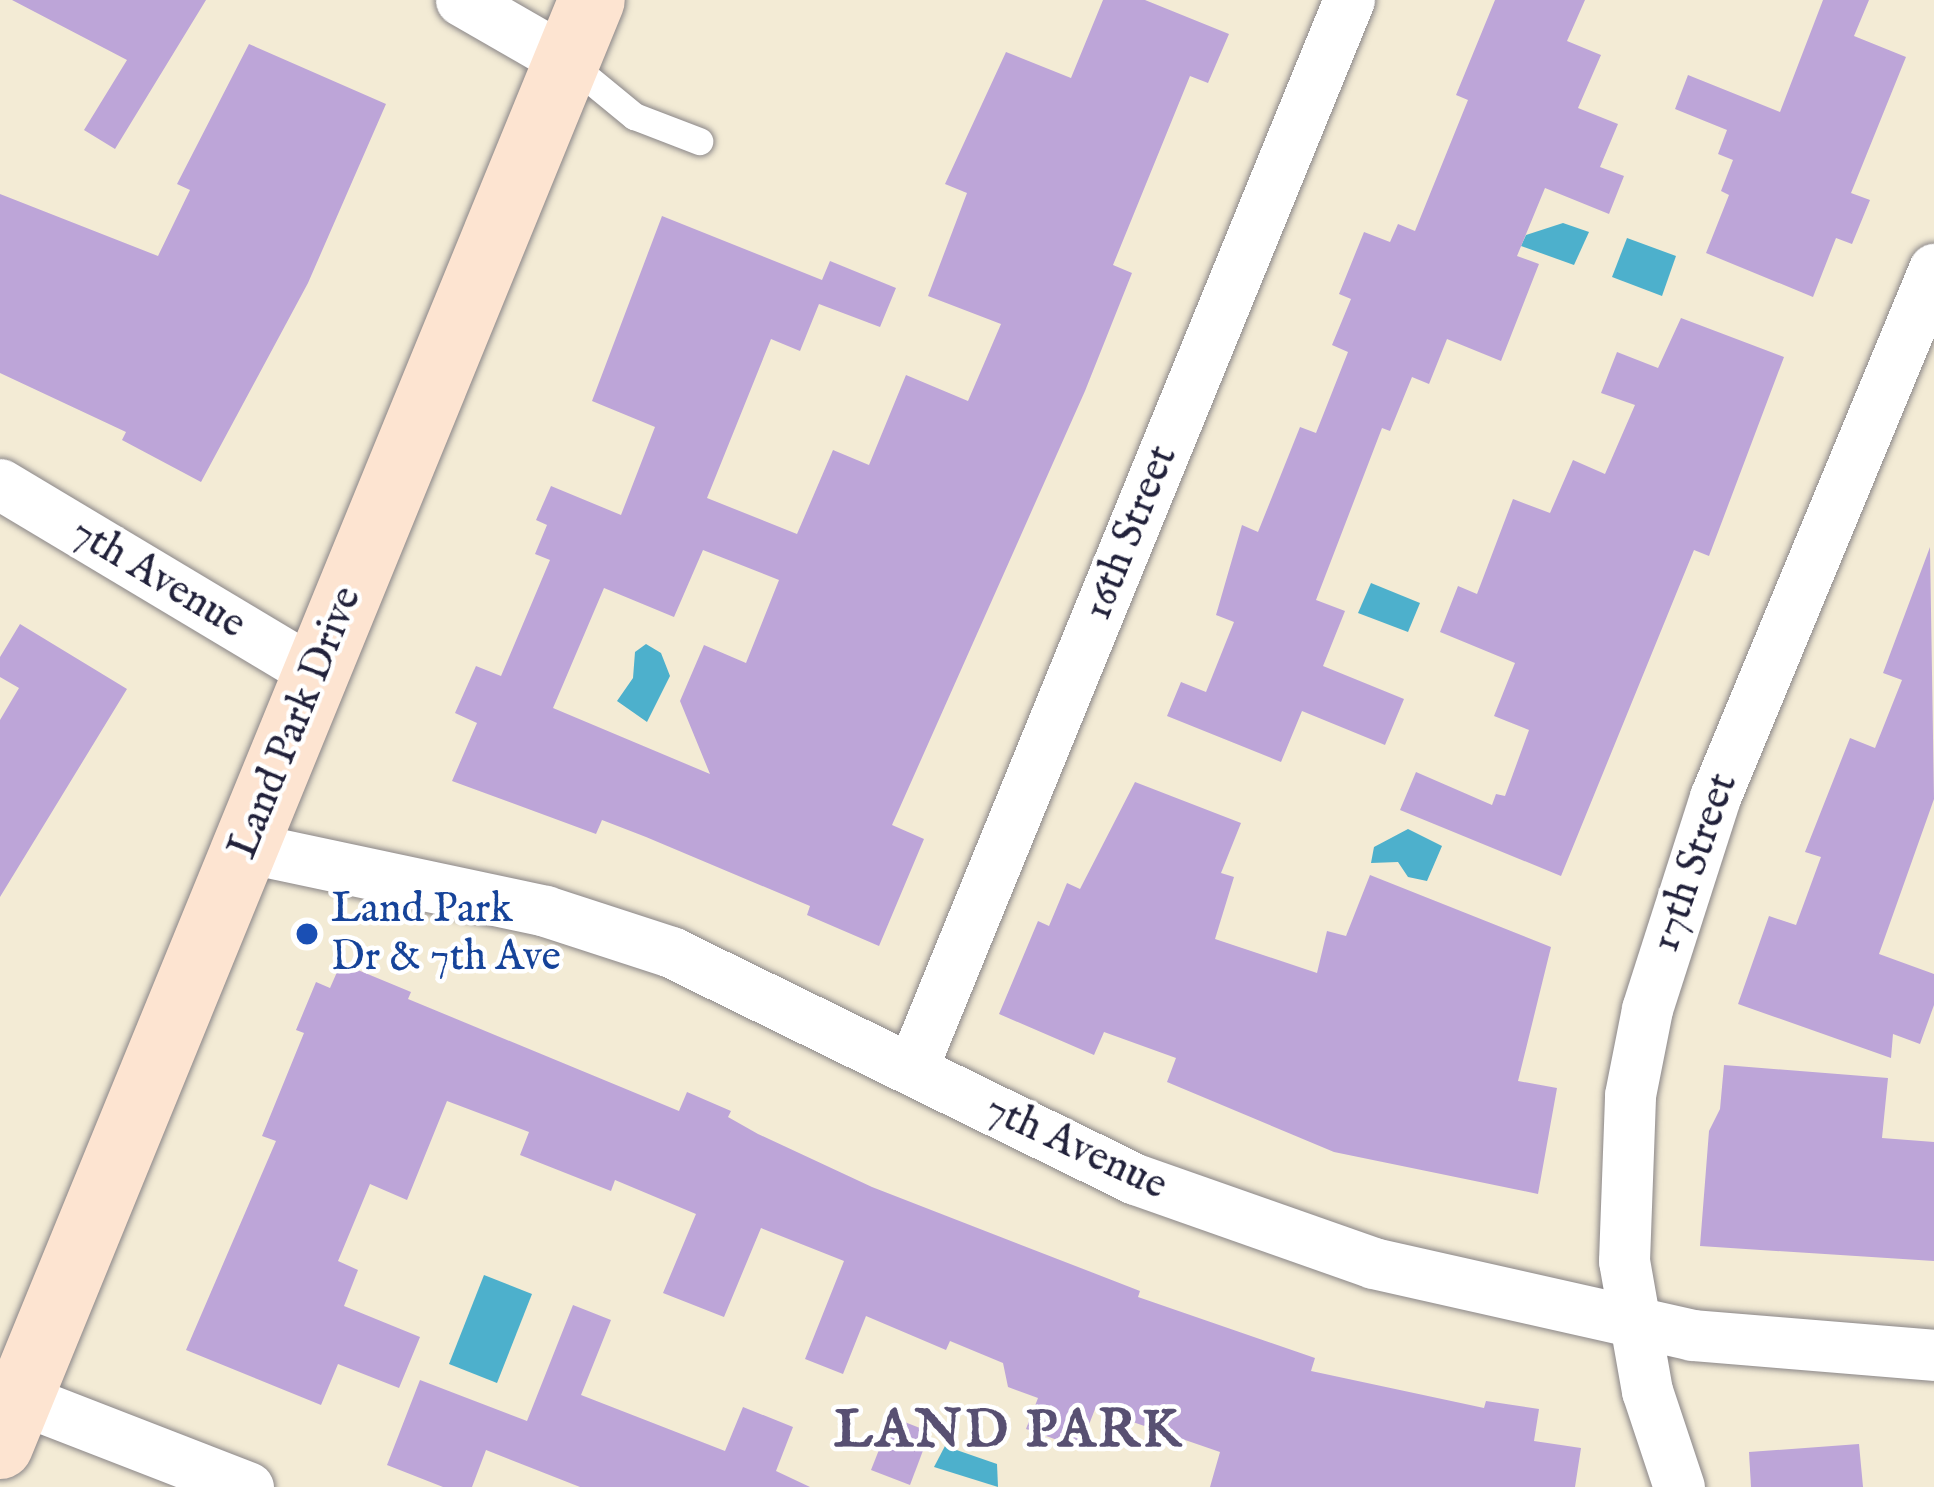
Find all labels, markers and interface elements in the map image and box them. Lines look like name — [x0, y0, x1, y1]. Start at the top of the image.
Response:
street label: 16th Street — [1073, 438, 1189, 628]
street label: 7th Avenue — [62, 507, 254, 651]
street label: Land Park Drive — [219, 580, 373, 866]
street label: 17th Street — [1641, 767, 1749, 959]
place label: Land Park Dr & 7th Ave — [331, 885, 561, 984]
marker: Land Park Dr & 7th Ave — [294, 921, 320, 947]
street label: 7th Avenue — [977, 1084, 1175, 1212]
district label: LAND PARK — [834, 1400, 1184, 1464]

